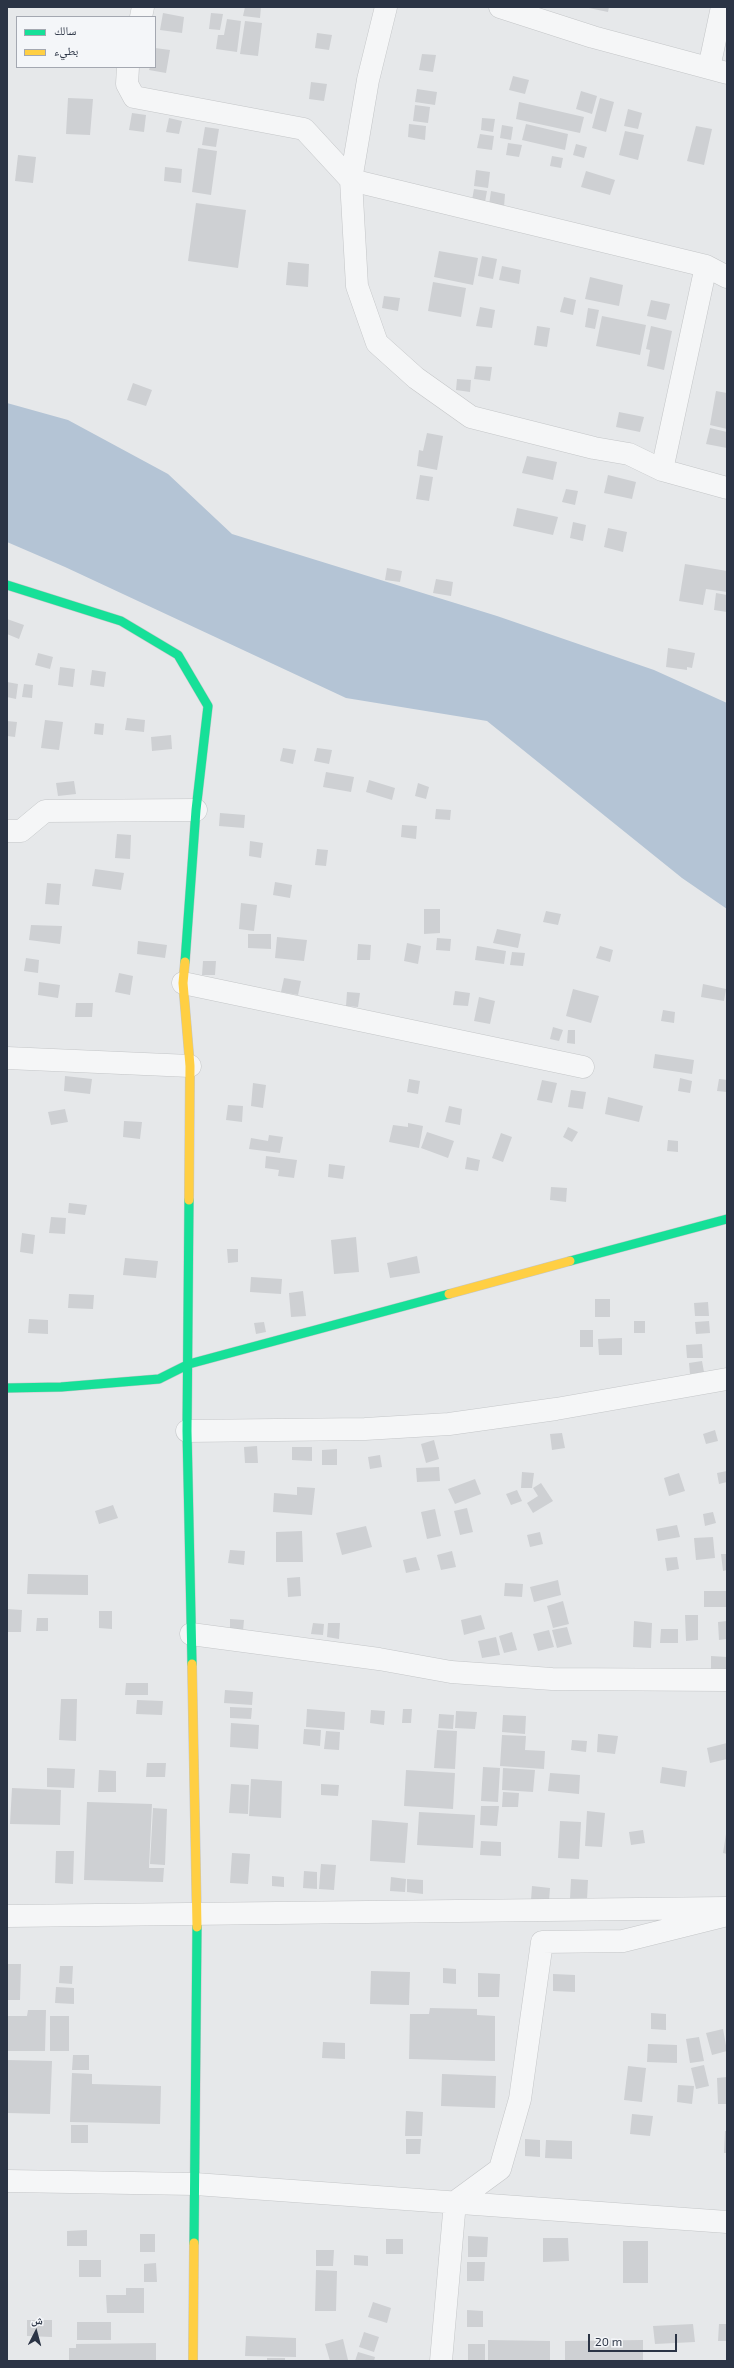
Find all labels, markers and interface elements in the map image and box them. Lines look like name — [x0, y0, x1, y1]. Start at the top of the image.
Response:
legend — [16, 16, 156, 68]
text: سالك — [54, 23, 76, 37]
text: بطيء — [54, 43, 78, 57]
north arrow — [16, 2312, 56, 2352]
text: ش — [31, 2312, 44, 2327]
scale bar — [590, 2326, 679, 2352]
text: 20 m — [595, 2334, 622, 2348]

